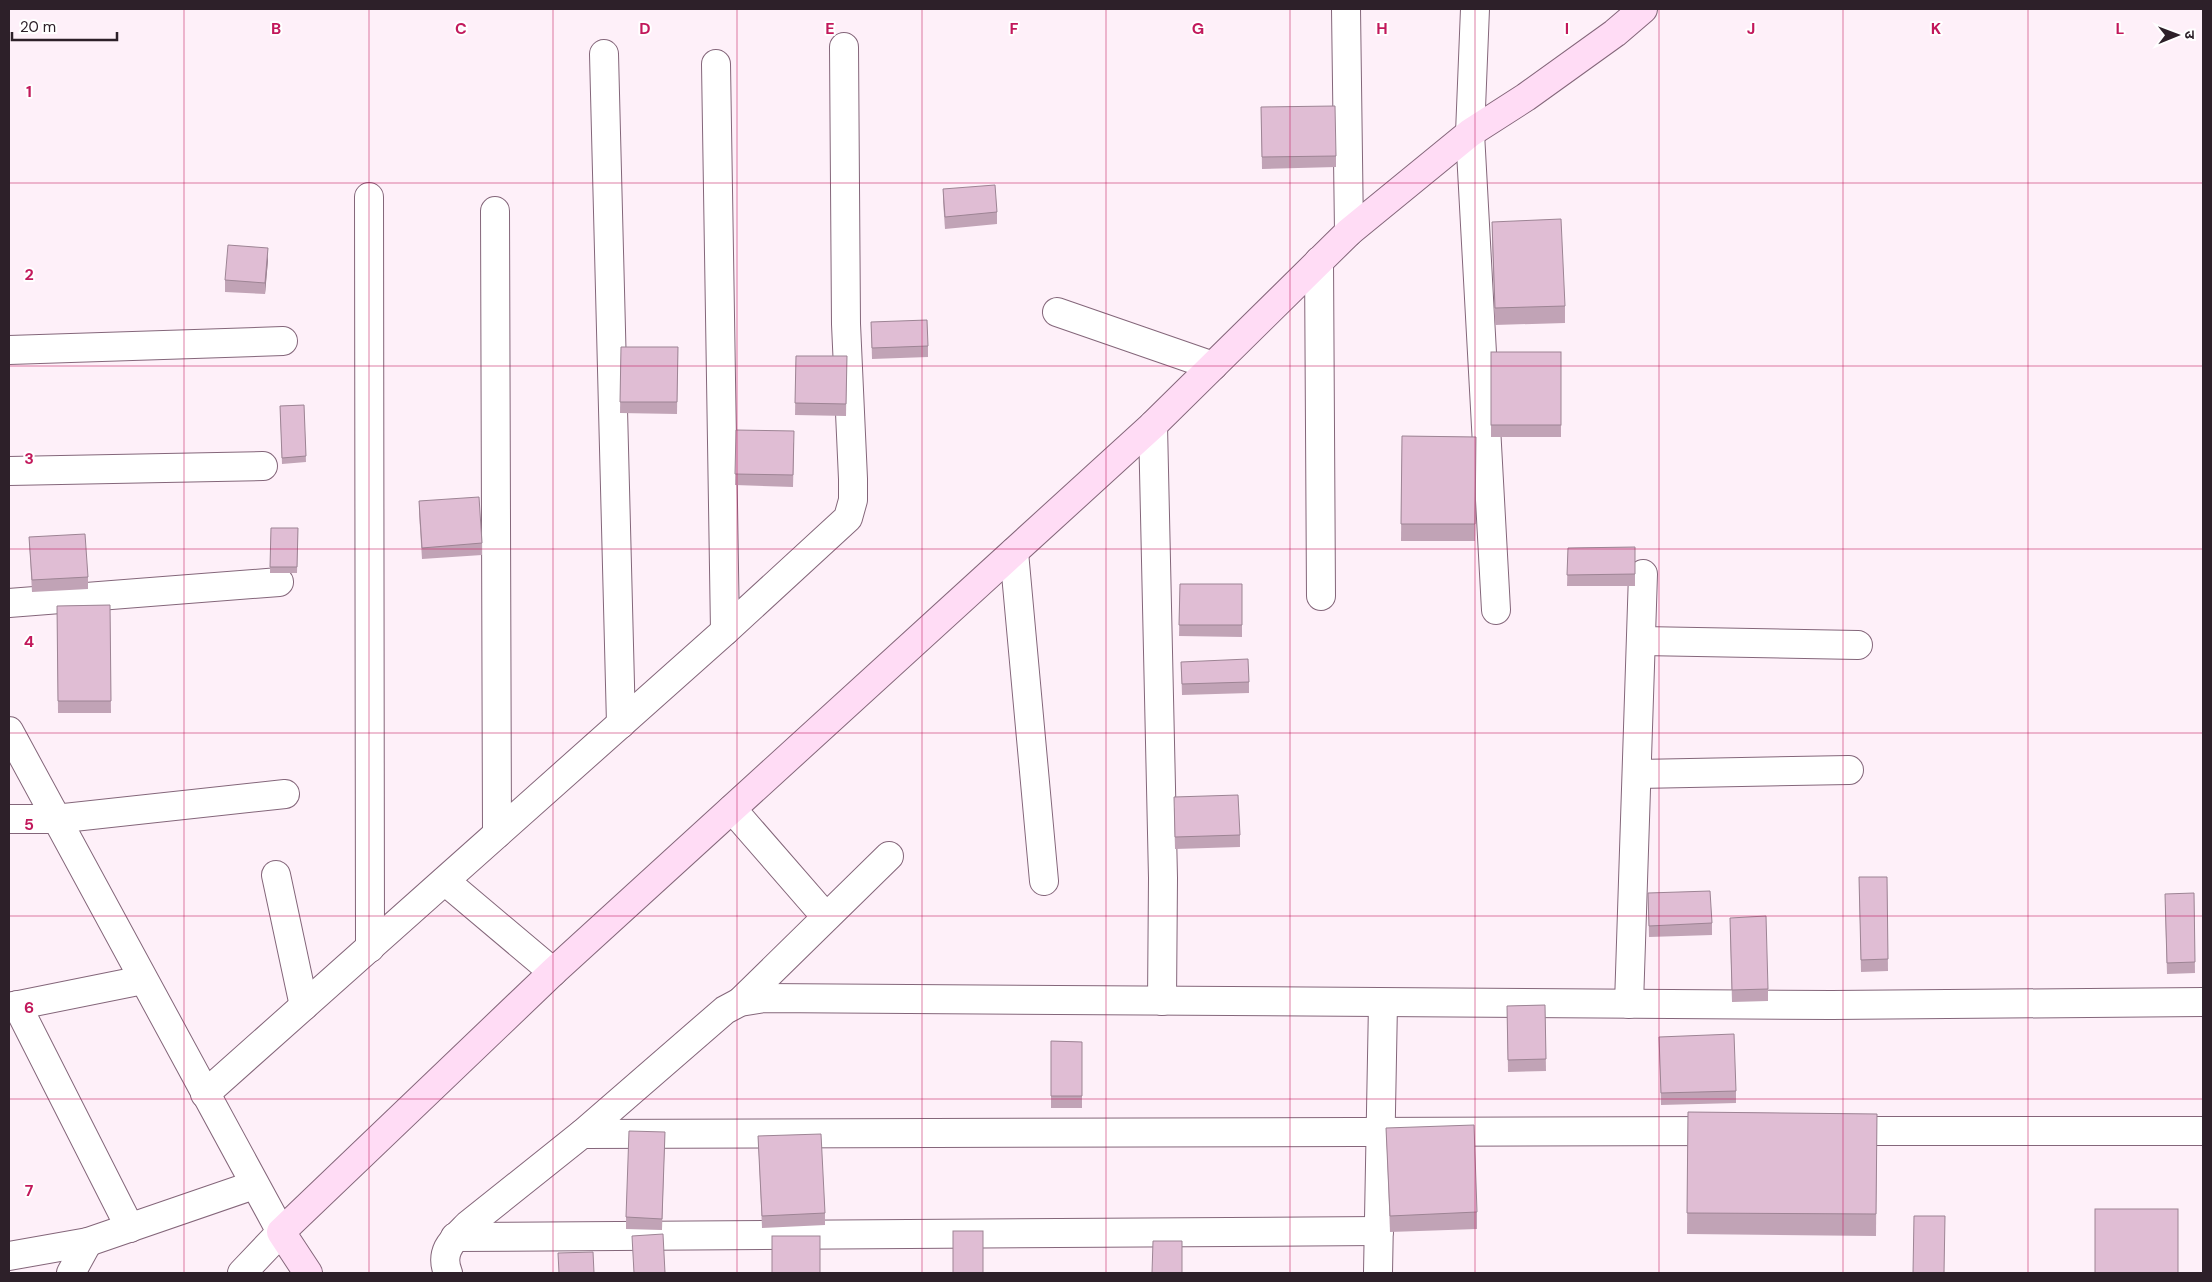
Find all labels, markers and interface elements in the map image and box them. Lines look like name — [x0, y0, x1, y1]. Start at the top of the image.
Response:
scale bar — [12, 10, 118, 42]
north arrow — [2152, 10, 2202, 60]
text: 20 m — [20, 17, 56, 37]
text: B — [271, 18, 281, 39]
text: C — [455, 18, 467, 39]
text: D — [639, 18, 651, 39]
text: E — [825, 18, 835, 39]
text: F — [1010, 18, 1019, 39]
text: G — [1192, 18, 1204, 39]
text: H — [1376, 18, 1388, 39]
text: I — [1565, 18, 1569, 39]
text: J — [1747, 18, 1755, 39]
text: K — [1931, 18, 1942, 39]
text: L — [2116, 18, 2125, 39]
text: उ — [2181, 31, 2199, 40]
text: 1 — [26, 81, 32, 102]
text: 2 — [24, 264, 34, 285]
text: 3 — [24, 448, 34, 469]
text: 4 — [24, 631, 34, 652]
text: 5 — [24, 814, 34, 835]
text: 6 — [24, 997, 34, 1018]
text: 7 — [25, 1180, 34, 1201]

